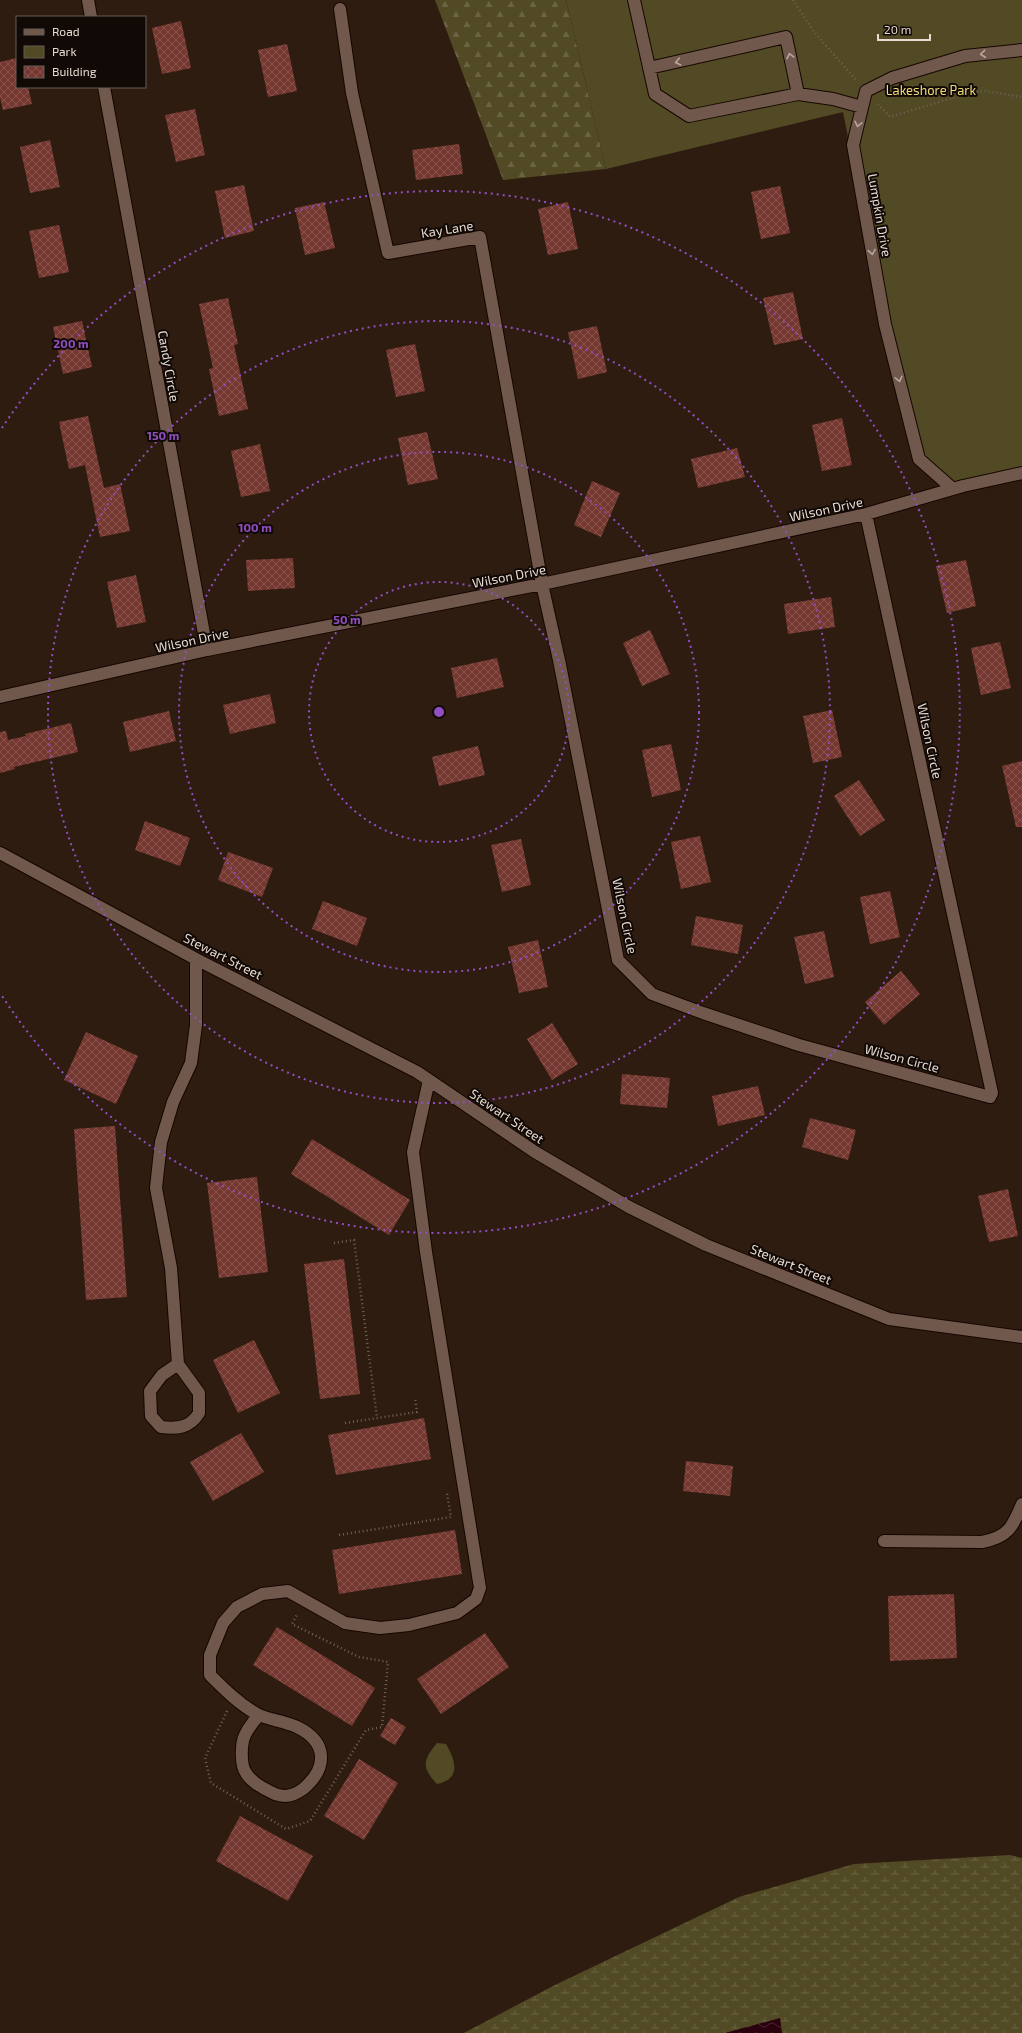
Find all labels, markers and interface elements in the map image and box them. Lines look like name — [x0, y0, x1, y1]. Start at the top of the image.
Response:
legend — [16, 16, 146, 88]
scale bar — [878, 16, 930, 42]
text: 20 m — [884, 22, 911, 36]
text: Road — [52, 24, 80, 38]
text: Park — [52, 44, 77, 58]
one-way arrow — [980, 50, 986, 59]
one-way arrow — [787, 53, 795, 59]
one-way arrow — [675, 57, 681, 65]
text: Building — [52, 64, 97, 78]
park label: Lakeshore Park — [886, 82, 977, 98]
one-way arrow — [854, 121, 862, 127]
street label: Lumpkin Drive — [865, 172, 895, 258]
street label: Kay Lane — [420, 217, 474, 241]
one-way arrow — [867, 249, 876, 255]
street label: Candy Circle — [155, 329, 183, 403]
text: 200 m — [53, 336, 89, 350]
one-way arrow — [894, 375, 903, 382]
text: 150 m — [147, 428, 179, 442]
street label: Wilson Drive — [788, 493, 864, 525]
text: 100 m — [238, 520, 272, 534]
street label: Wilson Drive — [471, 561, 547, 591]
text: 50 m — [333, 612, 361, 626]
street label: Wilson Drive — [154, 624, 230, 656]
street label: Wilson Circle — [914, 702, 946, 780]
centre of rings — [432, 705, 446, 719]
street label: Wilson Circle — [609, 877, 641, 955]
street label: Stewart Street — [181, 929, 265, 983]
street label: Wilson Circle — [863, 1040, 941, 1076]
street label: Stewart Street — [467, 1085, 547, 1147]
street label: Stewart Street — [748, 1240, 834, 1288]

